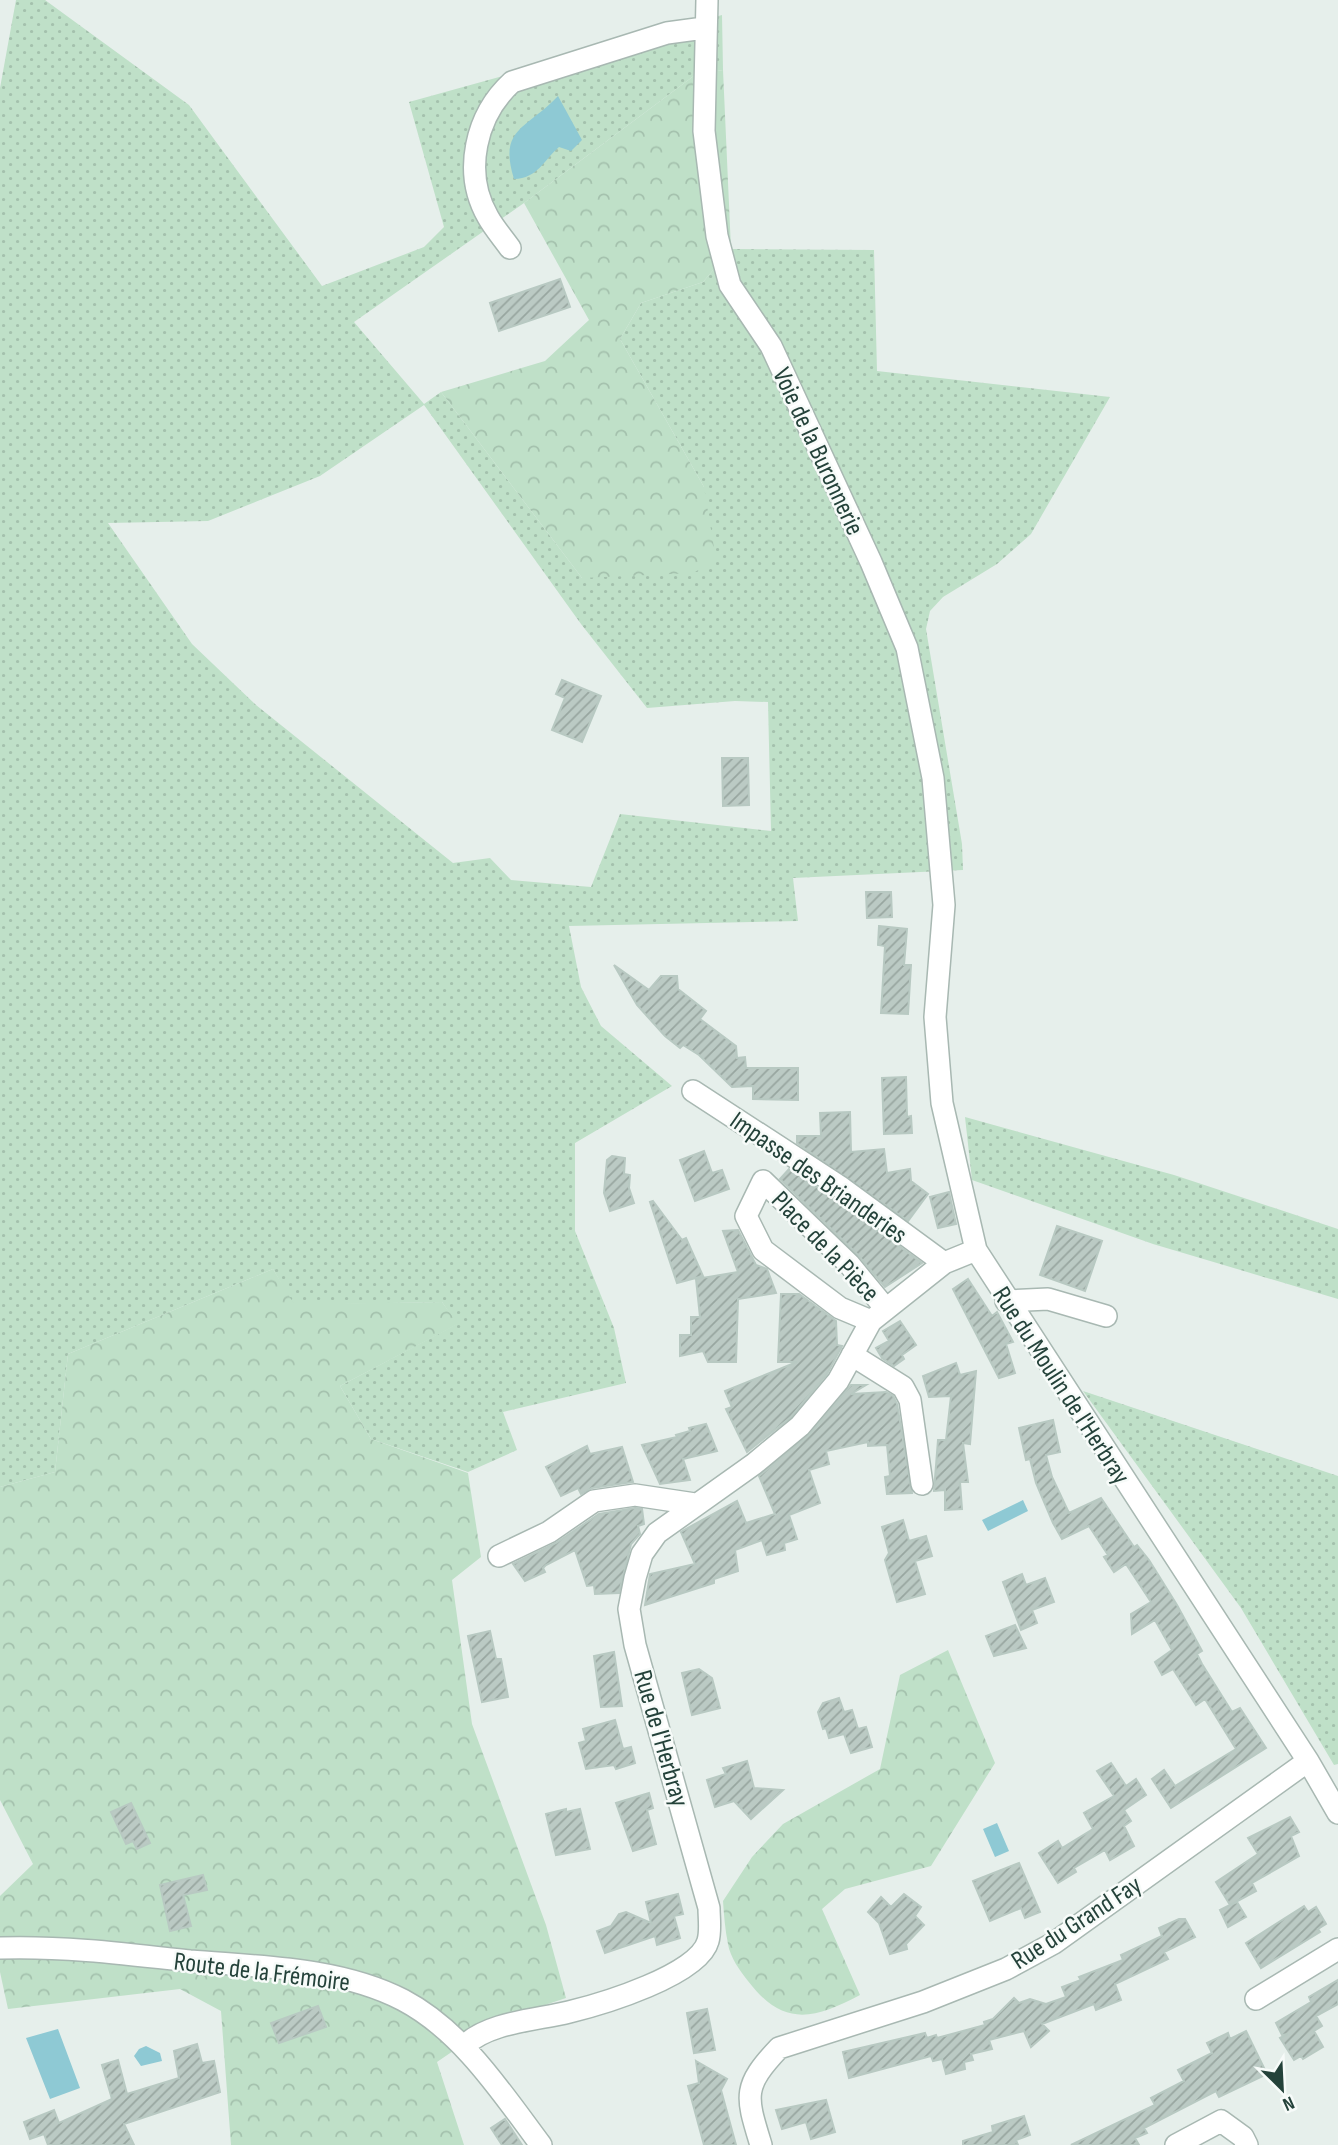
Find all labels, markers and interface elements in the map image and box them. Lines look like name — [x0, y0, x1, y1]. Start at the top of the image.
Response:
street label: Voie de la Buronnerie — [765, 363, 870, 540]
street label: Impasse des Brianderies — [724, 1106, 913, 1251]
street label: Place de la Pièce — [764, 1185, 885, 1309]
street label: Rue du Moulin de l'Herbray — [985, 1281, 1136, 1490]
street label: Rue de l'Herbray — [626, 1667, 695, 1810]
street label: Rue du Grand Fay — [1006, 1870, 1148, 1977]
street label: Route de la Frémoire — [172, 1946, 352, 1999]
north arrow — [1247, 2054, 1317, 2124]
text: N — [1279, 2091, 1298, 2116]

